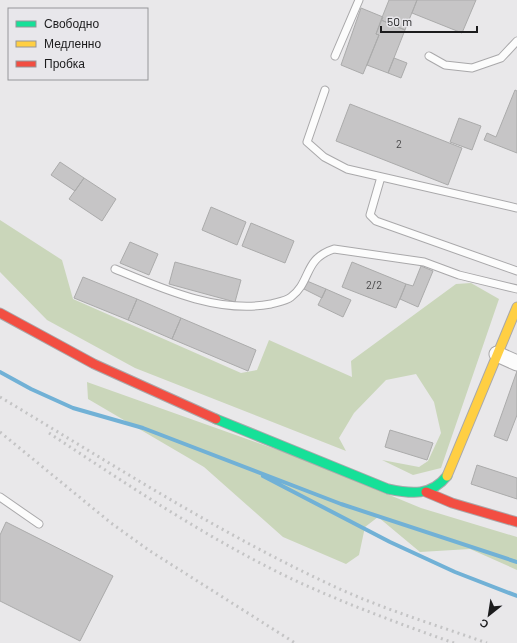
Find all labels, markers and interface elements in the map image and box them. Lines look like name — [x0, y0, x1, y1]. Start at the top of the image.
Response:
legend — [8, 8, 148, 80]
scale bar — [381, 8, 477, 34]
text: 50 m — [387, 14, 412, 28]
text: Свободно — [44, 16, 99, 31]
text: Медленно — [44, 36, 101, 51]
text: Пробка — [44, 56, 85, 71]
house number: 2 — [396, 137, 402, 150]
house number: 2/2 — [366, 278, 382, 291]
north arrow — [469, 595, 509, 635]
text: С — [477, 616, 490, 632]

